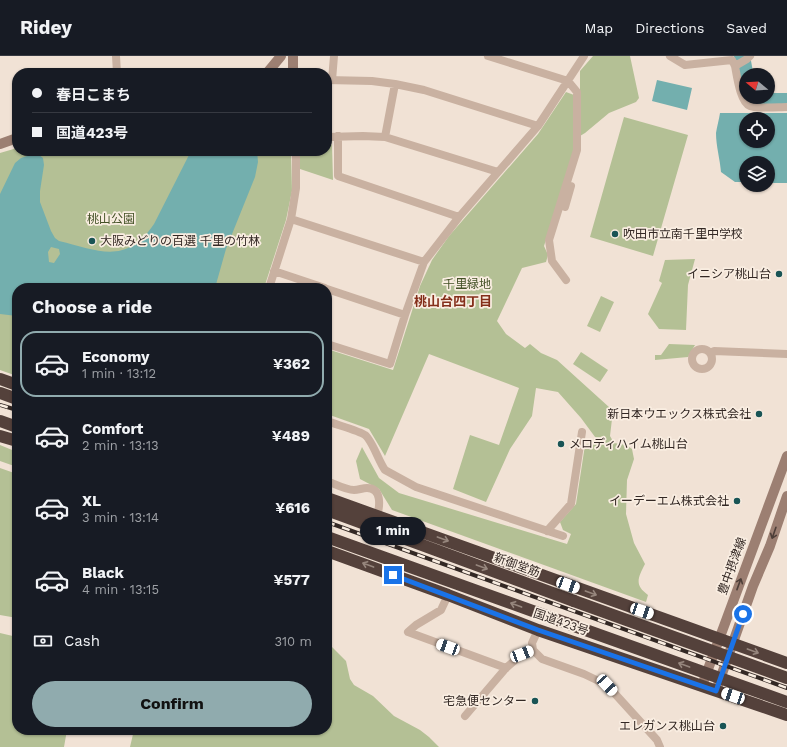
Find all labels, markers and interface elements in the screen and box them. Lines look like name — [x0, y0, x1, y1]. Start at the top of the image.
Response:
text: Ridey — [20, 16, 72, 39]
text: Map — [585, 20, 613, 36]
text: Directions — [635, 20, 704, 36]
text: Saved — [726, 20, 767, 36]
north arrow — [739, 68, 775, 104]
map controls — [739, 68, 775, 192]
text: 春日こまち — [56, 86, 131, 104]
button: locate — [739, 112, 775, 148]
text: 国道423号 — [56, 124, 128, 142]
button: layers — [739, 156, 775, 192]
park label: 桃山公園 — [87, 212, 135, 226]
place label: 吹田市立南千里中学校 — [623, 227, 743, 241]
marker: 吹田市立南千里中学校 — [610, 229, 620, 239]
place label: 大阪みどりの百選 千里の竹林 — [100, 234, 260, 248]
marker: 大阪みどりの百選 千里の竹林 — [87, 236, 97, 246]
place label: イニシア桃山台 — [687, 267, 771, 281]
marker: イニシア桃山台 — [774, 269, 784, 279]
park label: 千里緑地 — [443, 277, 491, 291]
district label: 桃山台四丁目 — [414, 294, 492, 309]
text: Choose a ride — [32, 296, 152, 317]
icon: car — [34, 346, 70, 382]
text: Economy — [82, 348, 149, 366]
text: ¥362 — [273, 355, 310, 373]
text: 1 min · 13:12 — [82, 366, 156, 381]
place label: 新日本ウエックス株式会社 — [607, 407, 751, 421]
marker: 新日本ウエックス株式会社 — [754, 409, 764, 419]
icon: car — [34, 418, 70, 454]
text: Comfort — [82, 420, 143, 438]
text: ¥489 — [272, 427, 310, 445]
place label: メロディハイム桃山台 — [569, 437, 688, 451]
text: 2 min · 13:13 — [82, 438, 159, 453]
marker: メロディハイム桃山台 — [556, 439, 566, 449]
icon: car — [34, 490, 70, 526]
text: XL — [82, 492, 101, 510]
place label: イーデーエム株式会社 — [609, 494, 729, 508]
marker: イーデーエム株式会社 — [732, 496, 742, 506]
text: ¥616 — [275, 499, 310, 517]
text: 3 min · 13:14 — [82, 510, 159, 525]
callout: 1 min — [360, 517, 426, 545]
text: 1 min — [376, 523, 410, 538]
one-way arrow — [770, 526, 778, 538]
street label: 豊中摂津線 — [715, 535, 749, 597]
one-way arrow — [436, 536, 448, 544]
street label: 新御堂筋 — [492, 550, 542, 580]
one-way arrow — [362, 561, 374, 569]
icon: car — [34, 562, 70, 598]
text: Black — [82, 564, 124, 582]
one-way arrow — [475, 564, 488, 571]
route end — [384, 566, 402, 584]
text: ¥577 — [273, 571, 310, 589]
car — [555, 575, 581, 595]
one-way arrow — [736, 578, 744, 590]
text: 4 min · 13:15 — [82, 582, 159, 597]
one-way arrow — [585, 590, 598, 597]
one-way arrow — [510, 600, 522, 608]
car — [629, 601, 655, 621]
route start — [734, 605, 752, 623]
street label: 国道423号 — [532, 606, 590, 638]
icon: cash — [32, 630, 54, 652]
text: Cash — [64, 632, 100, 650]
text: 310 m — [274, 634, 312, 649]
car — [435, 637, 461, 657]
car — [509, 644, 535, 664]
one-way arrow — [747, 648, 759, 656]
one-way arrow — [679, 661, 691, 669]
car — [594, 672, 620, 698]
button: Confirm — [32, 681, 312, 727]
car — [720, 686, 746, 706]
place label: 宅急便センター — [443, 694, 527, 708]
marker: 宅急便センター — [530, 696, 540, 706]
place label: エレガンス桃山台 — [619, 719, 715, 733]
marker: エレガンス桃山台 — [718, 721, 728, 731]

